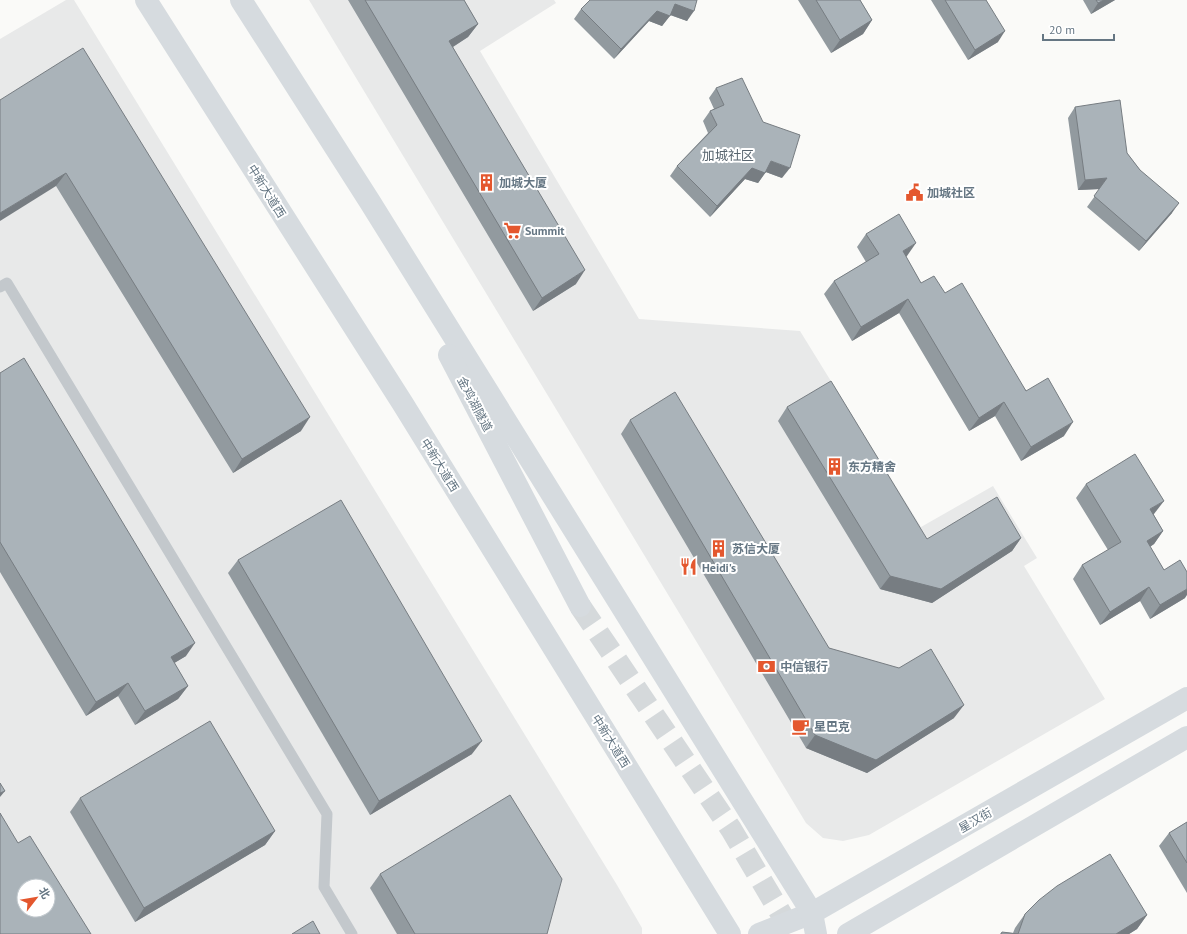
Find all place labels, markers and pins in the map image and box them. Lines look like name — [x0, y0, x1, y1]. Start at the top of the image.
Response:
building icon: 加城大厦 — [476, 172, 496, 192]
place label: 加城大厦 — [499, 175, 547, 190]
public building icon: 加城社区 — [904, 182, 924, 202]
place label: 加城社区 — [927, 185, 975, 200]
supermarket icon: Summit — [502, 220, 522, 240]
place label: Summit — [525, 223, 565, 238]
building icon: 东方精舍 — [825, 456, 845, 476]
place label: 东方精舍 — [848, 459, 896, 474]
building icon: 苏信大厦 — [709, 538, 729, 558]
place label: 苏信大厦 — [732, 541, 780, 556]
restaurant icon: Heidi's — [679, 557, 699, 577]
place label: Heidi's — [702, 560, 736, 575]
bank icon: 中信银行 — [757, 656, 777, 676]
place label: 中信银行 — [780, 659, 828, 674]
cafe icon: 星巴克 — [791, 716, 811, 736]
place label: 星巴克 — [814, 719, 850, 734]

